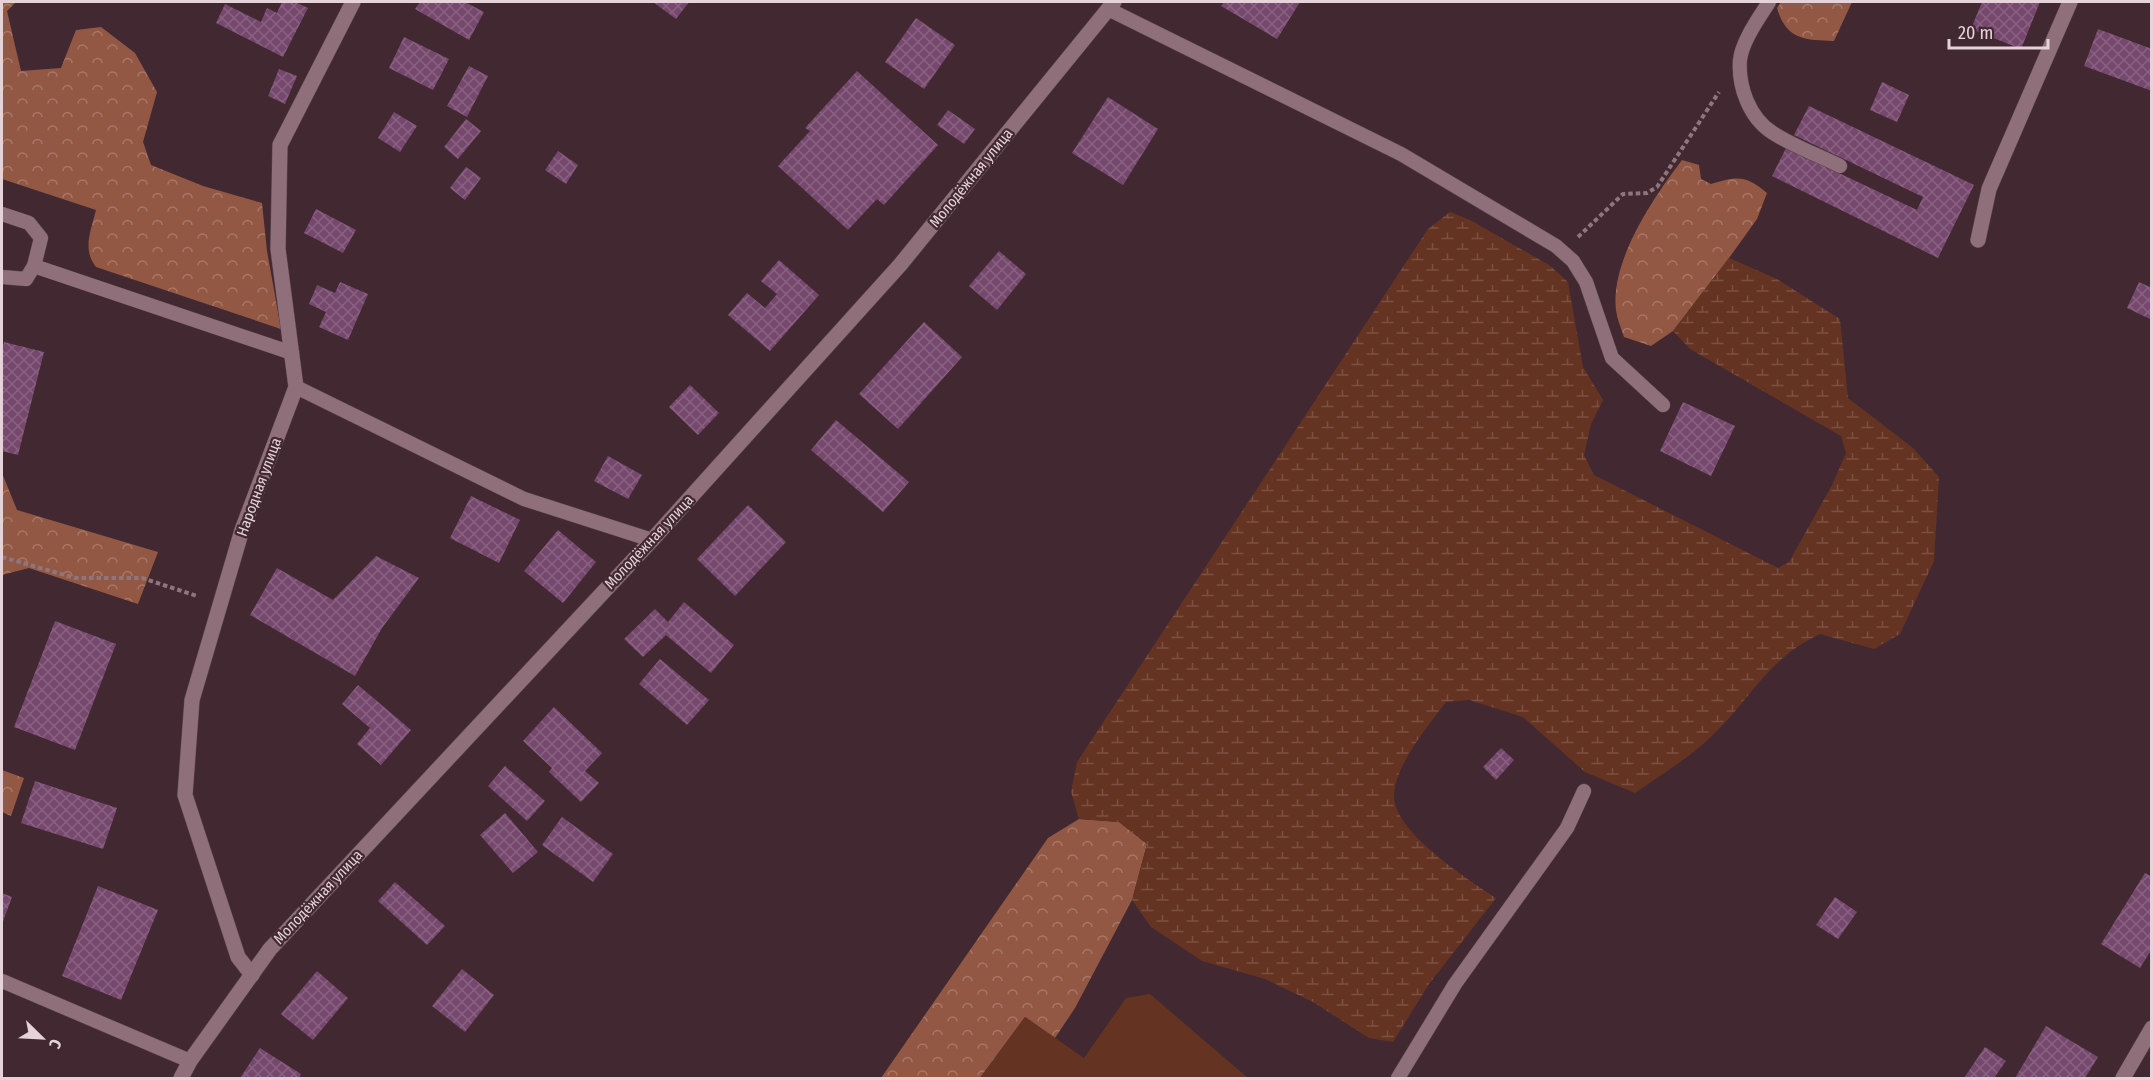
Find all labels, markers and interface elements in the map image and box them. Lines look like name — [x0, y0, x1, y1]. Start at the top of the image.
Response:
scale bar — [1949, 12, 2048, 50]
text: 20 m — [1958, 22, 1993, 44]
street label: Молодёжная улица — [926, 125, 1016, 231]
street label: Народная улица — [233, 435, 285, 539]
street label: Молодёжная улица — [601, 491, 697, 593]
street label: Молодёжная улица — [270, 846, 366, 948]
north arrow — [12, 1008, 72, 1068]
text: С — [45, 1036, 66, 1052]

